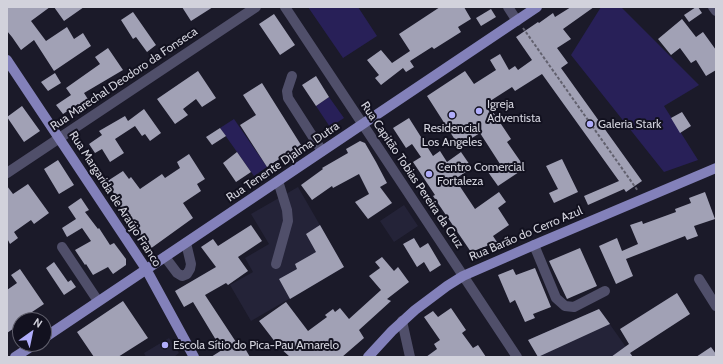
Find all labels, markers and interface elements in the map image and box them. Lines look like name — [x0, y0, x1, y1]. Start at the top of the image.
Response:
street label: Rua Marechal Deodoro da Fonseca — [48, 24, 200, 134]
place label: Igreja Adventista — [487, 97, 541, 125]
street label: Rua Capitão Tobias Pereira da Cruz — [358, 99, 466, 251]
marker: Igreja Adventista — [474, 106, 484, 116]
marker: Residencial Los Angeles — [447, 110, 457, 120]
place label: Galeria Stark — [598, 117, 661, 131]
street label: Rua Tenente Djalma Dutra — [224, 119, 342, 205]
marker: Galeria Stark — [585, 119, 595, 129]
place label: Residencial Los Angeles — [422, 121, 482, 149]
street label: Rua Margarida de Araújo Franco — [66, 129, 164, 269]
place label: Centro Comercial Fortaleza — [437, 160, 525, 188]
marker: Centro Comercial Fortaleza — [424, 169, 434, 179]
street label: Rua Barão do Cerro Azul — [467, 204, 585, 264]
north arrow — [12, 312, 52, 352]
text: N — [31, 315, 45, 331]
place label: Escola Sítio do Pica-Pau Amarelo — [173, 338, 339, 352]
marker: Escola Sítio do Pica-Pau Amarelo — [160, 340, 170, 350]

